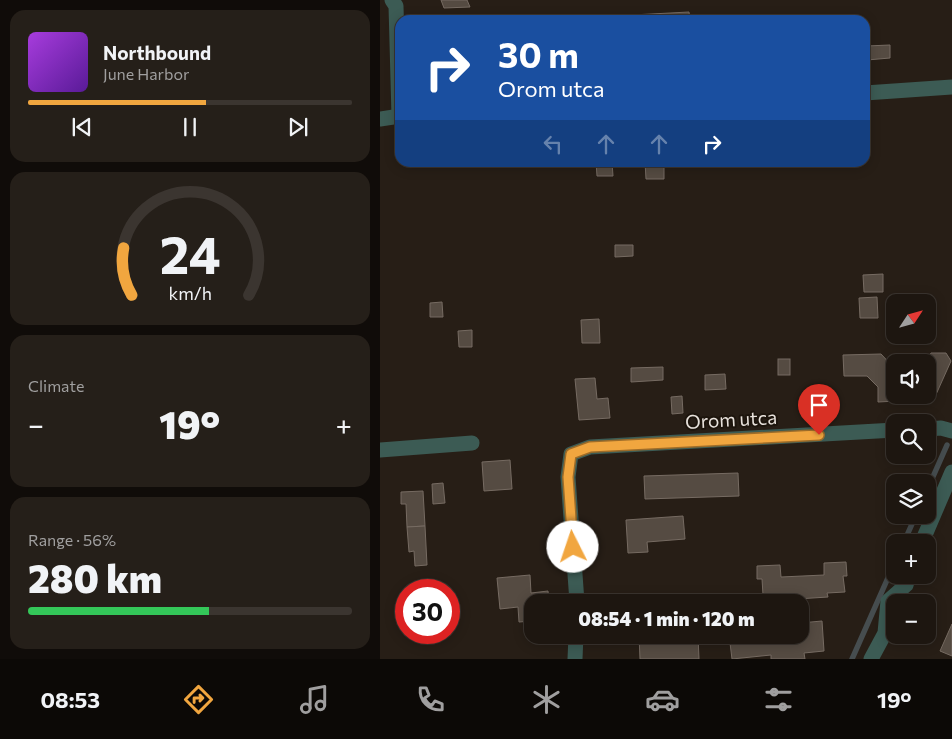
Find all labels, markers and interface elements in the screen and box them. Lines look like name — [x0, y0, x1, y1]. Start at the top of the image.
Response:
text: 30 m — [498, 32, 579, 75]
icon: right — [415, 35, 480, 100]
text: Northbound — [103, 41, 211, 64]
text: June Harbor — [103, 64, 189, 83]
text: Orom utca — [498, 75, 604, 102]
icon: previous — [68, 113, 96, 141]
icon: pause — [176, 113, 204, 141]
icon: next — [284, 113, 312, 141]
icon: left — [539, 130, 567, 158]
icon: ahead — [592, 130, 620, 158]
icon: ahead — [645, 130, 673, 158]
icon: right — [698, 130, 726, 158]
text: 24 — [160, 221, 220, 285]
text: km/h — [168, 282, 212, 304]
north arrow — [886, 294, 936, 344]
map controls — [886, 294, 936, 644]
button: sound — [886, 354, 936, 404]
text: Climate — [28, 376, 84, 395]
pin — [798, 384, 840, 435]
icon: arrive — [805, 391, 833, 419]
text: 19° — [159, 400, 220, 447]
street label: Orom utca — [684, 405, 778, 433]
text: − — [28, 407, 44, 441]
text: + — [336, 407, 352, 441]
button: search — [886, 414, 936, 464]
button: layers — [886, 474, 936, 524]
position arrow — [546, 520, 598, 572]
text: Range · 56% — [28, 530, 116, 549]
button: + — [886, 534, 936, 584]
text: 280 km — [28, 554, 162, 601]
speed limit sign: 30 — [395, 579, 460, 644]
button: − — [886, 594, 936, 644]
text: 08:54 · 1 min · 120 m — [578, 607, 755, 630]
icon: directions — [181, 682, 216, 717]
icon: music — [297, 682, 332, 717]
icon: phone — [413, 682, 448, 717]
icon: climate — [529, 682, 564, 717]
icon: car — [645, 682, 680, 717]
icon: filters — [761, 682, 796, 717]
text: 08:53 — [40, 686, 100, 713]
text: 19° — [877, 686, 911, 713]

